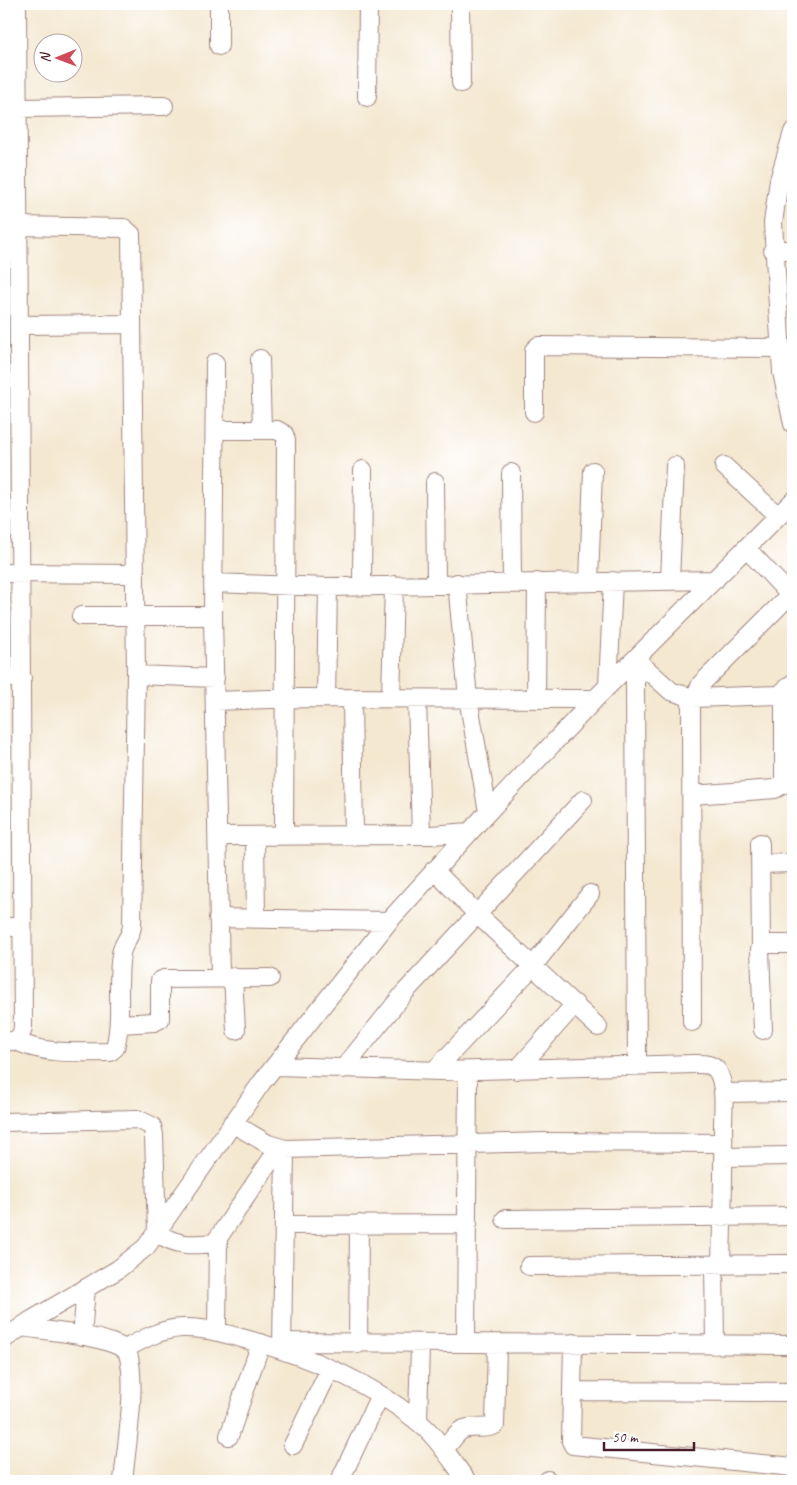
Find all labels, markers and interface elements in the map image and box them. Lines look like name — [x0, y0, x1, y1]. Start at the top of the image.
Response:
north arrow — [32, 32, 82, 82]
text: N — [37, 51, 54, 63]
scale bar — [604, 1420, 694, 1452]
text: 50 m — [612, 1428, 639, 1447]

